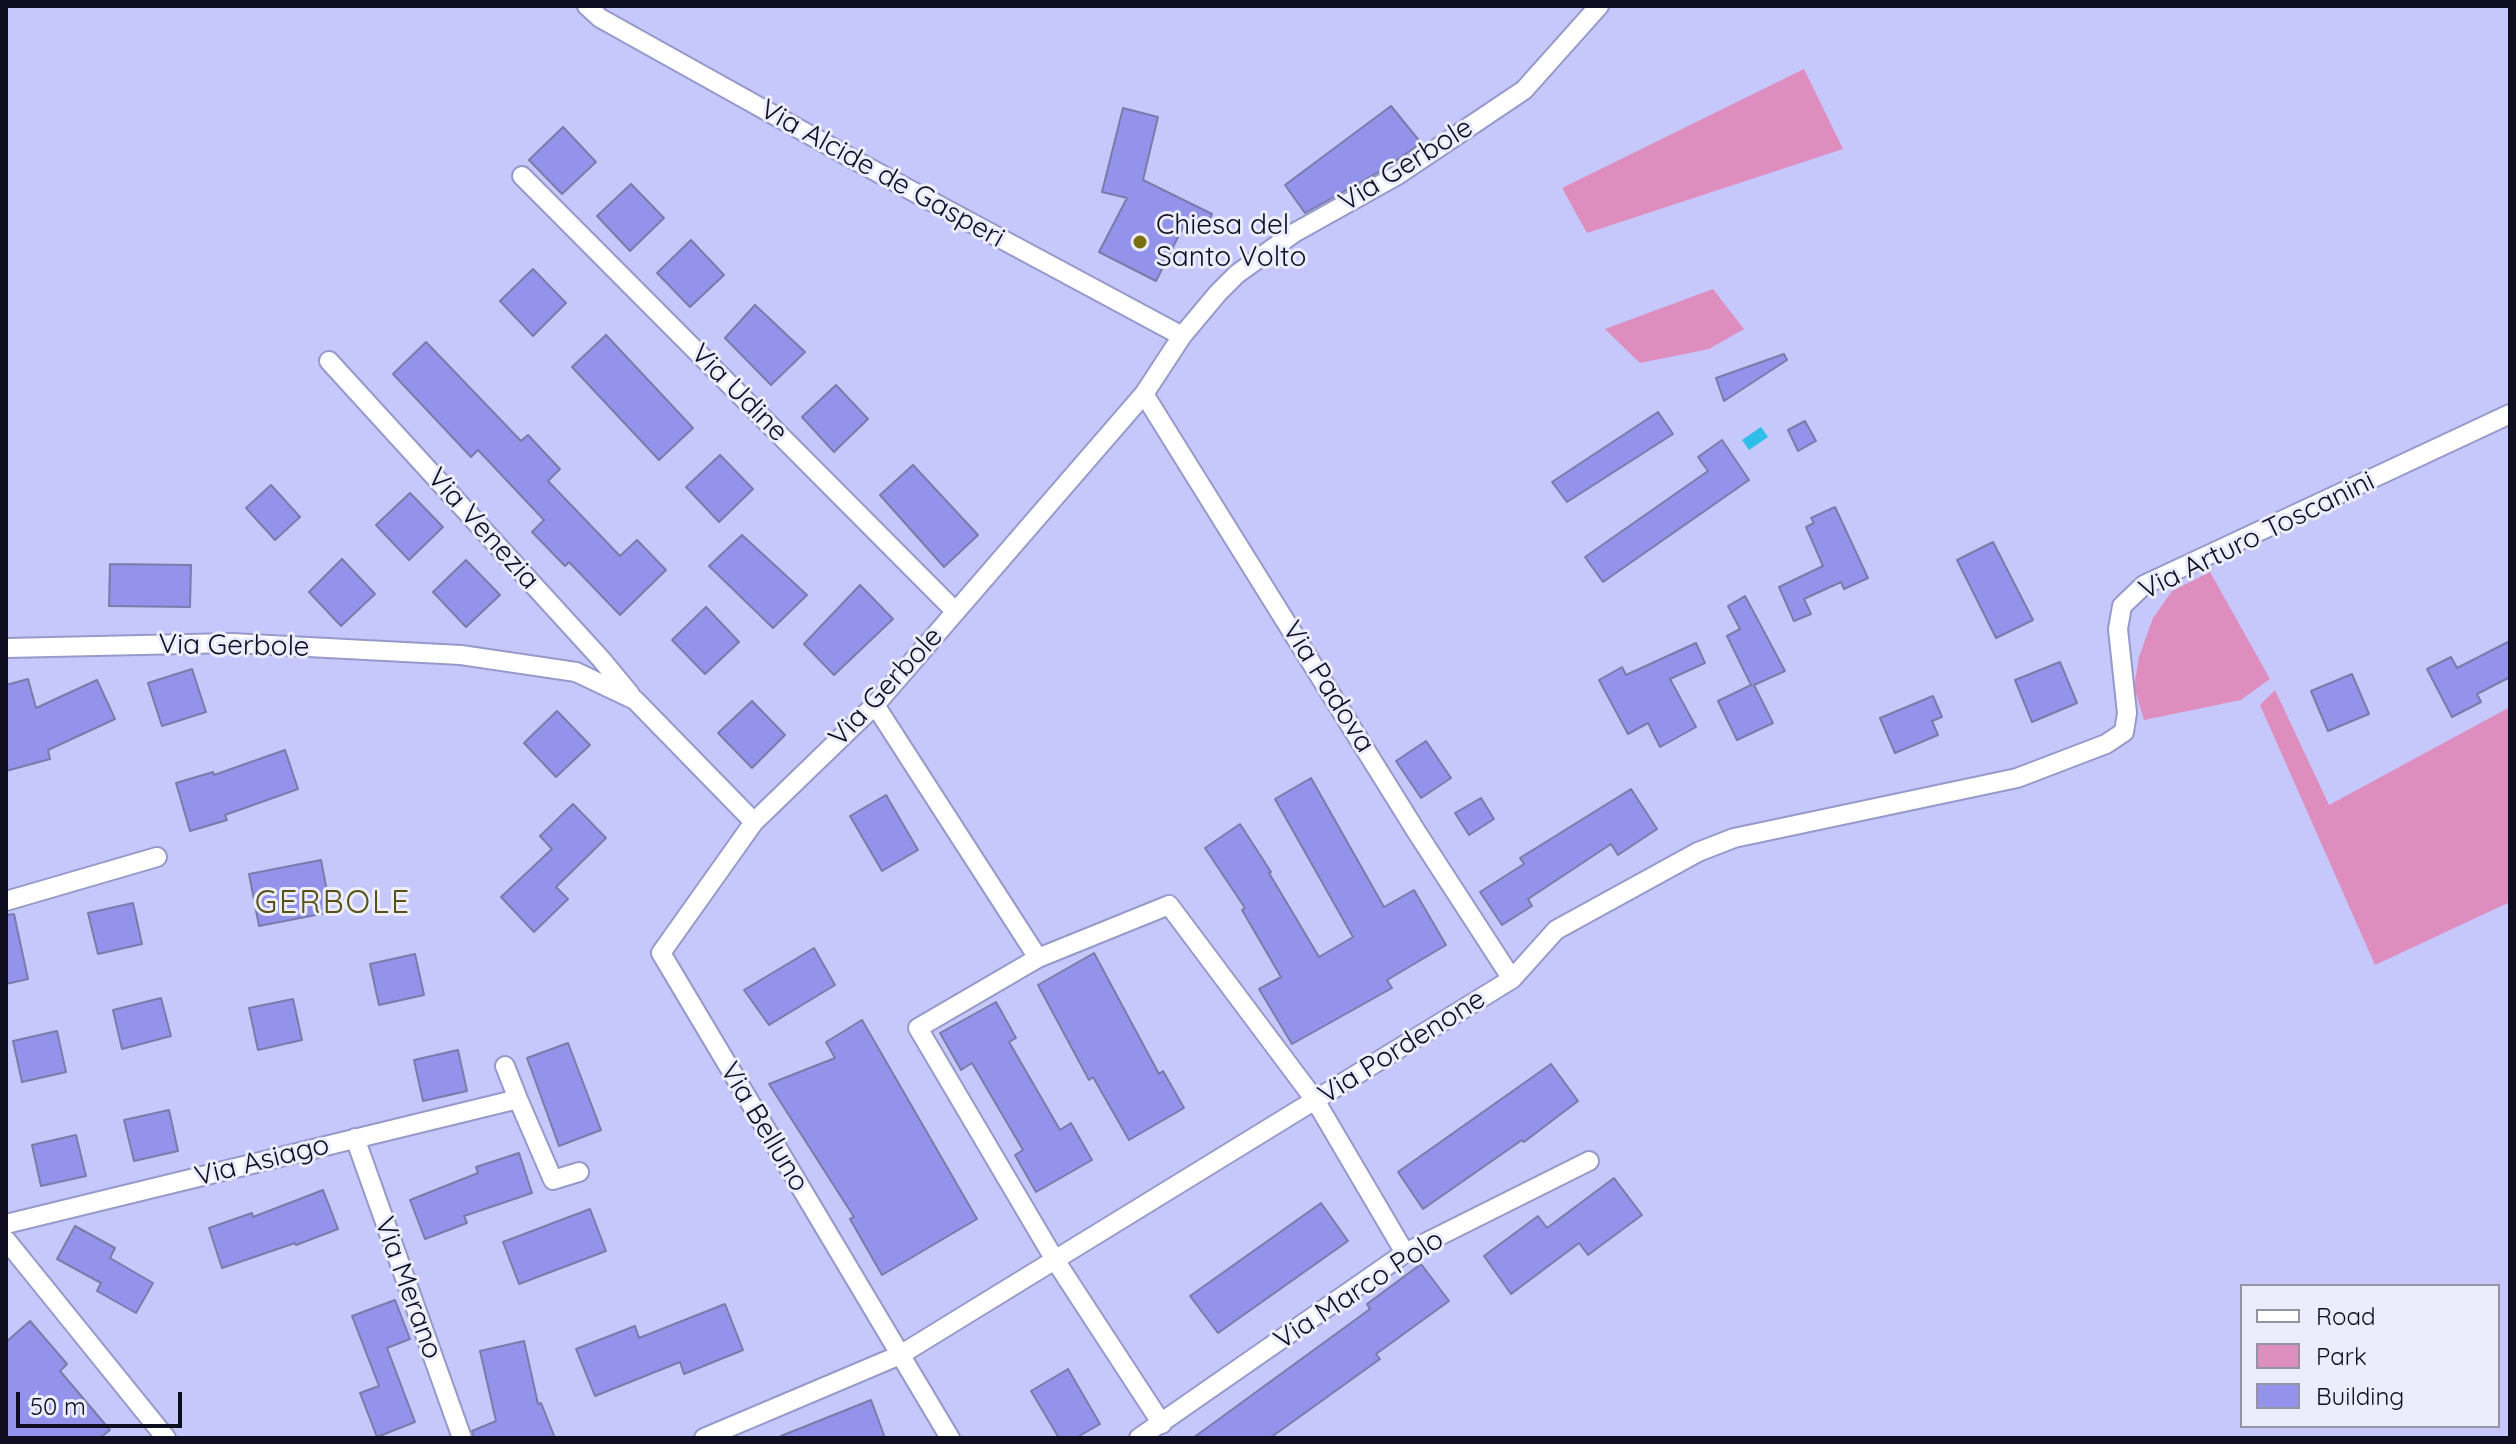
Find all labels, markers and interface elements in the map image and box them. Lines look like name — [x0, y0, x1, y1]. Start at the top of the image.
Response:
street label: Via Alcide de Gasperi — [754, 93, 1010, 255]
street label: Via Gerbole — [1333, 111, 1479, 219]
place label: Chiesa del Santo Volto — [1156, 209, 1306, 275]
marker: Chiesa del Santo Volto — [1131, 233, 1149, 251]
street label: Via Udine — [683, 337, 795, 449]
street label: Via Venezia — [420, 462, 546, 596]
street label: Via Arturo Toscanini — [2134, 464, 2380, 608]
street label: Via Padova — [1274, 615, 1382, 759]
street label: Via Gerbole — [822, 620, 950, 754]
street label: Via Gerbole — [158, 628, 310, 664]
district label: GERBOLE — [255, 884, 411, 922]
street label: Via Pordenone — [1312, 982, 1492, 1112]
street label: Via Belluno — [712, 1056, 816, 1198]
street label: Via Asiago — [191, 1128, 333, 1194]
street label: Via Merano — [367, 1212, 449, 1364]
street label: Via Marco Polo — [1268, 1223, 1450, 1357]
legend — [2240, 1284, 2500, 1428]
text: Road — [2316, 1301, 2376, 1331]
text: Park — [2316, 1341, 2367, 1371]
scale bar — [20, 1376, 186, 1426]
text: Building — [2316, 1381, 2404, 1411]
text: 50 m — [30, 1391, 86, 1421]

